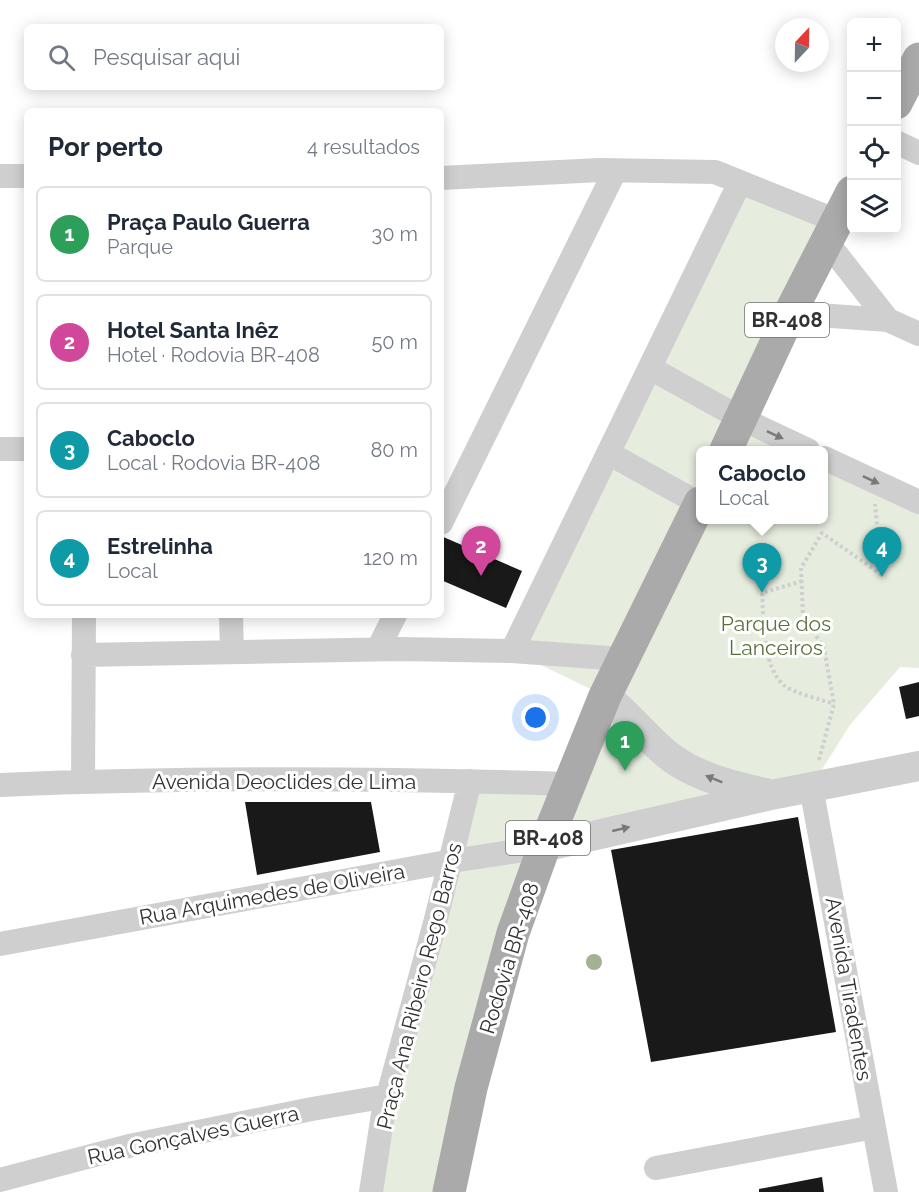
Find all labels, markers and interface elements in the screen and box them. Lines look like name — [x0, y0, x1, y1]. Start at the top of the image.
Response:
north arrow — [775, 18, 829, 72]
map controls — [847, 18, 901, 234]
button: + — [847, 18, 901, 72]
search box — [24, 24, 444, 90]
icon: search — [45, 41, 78, 74]
text: Pesquisar aqui — [93, 44, 240, 70]
button: − — [847, 72, 901, 126]
button: locate — [847, 126, 901, 180]
text: Por perto — [48, 132, 163, 162]
text: 4 resultados — [307, 135, 420, 159]
button: layers — [847, 180, 901, 234]
text: Praça Paulo Guerra — [107, 209, 310, 235]
text: 1 — [65, 222, 74, 246]
text: 30 m — [372, 222, 418, 246]
text: Parque — [107, 235, 173, 259]
road number: BR-408 — [745, 303, 829, 337]
text: Hotel Santa Inêz — [107, 317, 279, 343]
text: 2 — [64, 330, 75, 354]
text: 50 m — [371, 330, 418, 354]
text: Hotel · Rodovia BR-408 — [107, 343, 320, 367]
text: Caboclo — [107, 425, 195, 451]
one-way arrow — [766, 430, 783, 439]
text: 3 — [64, 438, 75, 462]
text: 80 m — [370, 438, 418, 462]
popup — [696, 446, 828, 524]
text: Local · Rodovia BR-408 — [107, 451, 320, 475]
text: Caboclo — [718, 460, 806, 486]
one-way arrow — [863, 476, 880, 485]
text: Local — [718, 486, 769, 510]
pin: 2 — [462, 526, 500, 576]
pin: 4 — [862, 528, 902, 577]
text: Estrelinha — [107, 533, 213, 559]
pin: 3 — [742, 544, 782, 593]
text: 4 — [64, 546, 75, 570]
text: 120 m — [363, 546, 418, 570]
text: Local — [107, 559, 158, 583]
park label: Parque dos Lanceiros — [721, 611, 831, 660]
your location — [521, 703, 550, 732]
pin: 1 — [606, 722, 644, 771]
street label: Avenida Deoclides de Lima — [152, 769, 416, 794]
one-way arrow — [705, 774, 723, 784]
road number: BR-408 — [506, 821, 590, 855]
one-way arrow — [612, 824, 630, 834]
street label: Praça Ana Ribeiro Rego Barros — [371, 840, 467, 1132]
street label: Rua Arquimedes de Oliveira — [137, 858, 407, 930]
street label: Rodovia BR-408 — [474, 879, 544, 1037]
street label: Avenida Tiradentes — [821, 895, 877, 1083]
street label: Rua Gonçalves Guerra — [85, 1100, 301, 1170]

